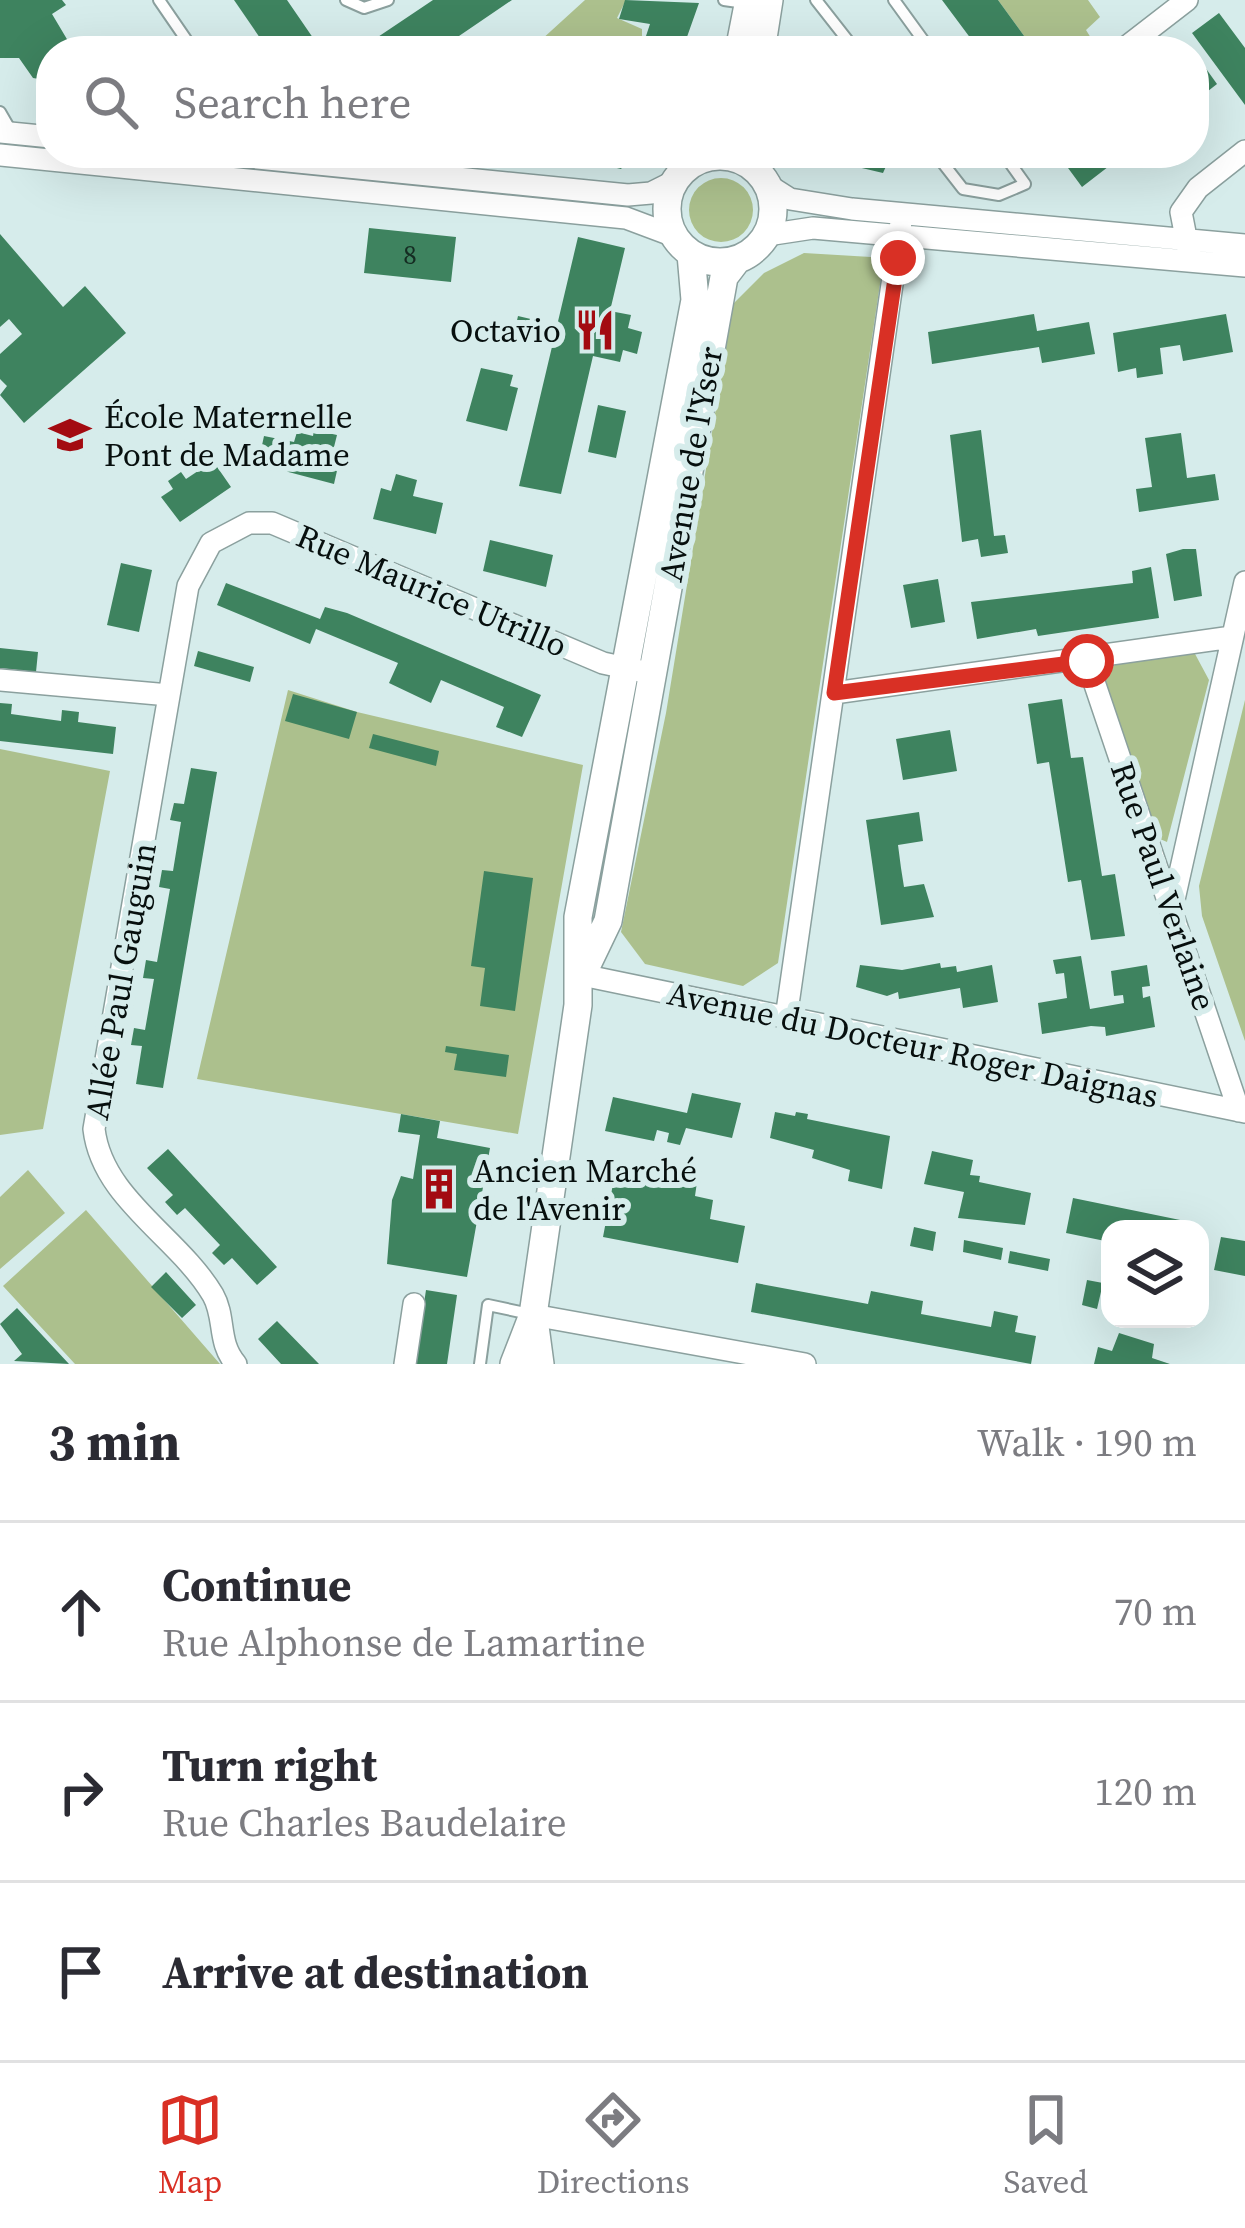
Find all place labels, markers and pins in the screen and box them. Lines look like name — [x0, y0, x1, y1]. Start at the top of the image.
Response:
restaurant icon: Octavio — [572, 307, 618, 353]
place label: Octavio — [450, 308, 561, 353]
place label: École Maternelle Pont de Madame — [104, 394, 353, 477]
school or university icon: École Maternelle Pont de Madame — [47, 412, 93, 458]
place label: Ancien Marché de l'Avenir — [473, 1148, 697, 1231]
building icon: Ancien Marché de l'Avenir — [416, 1166, 462, 1212]

